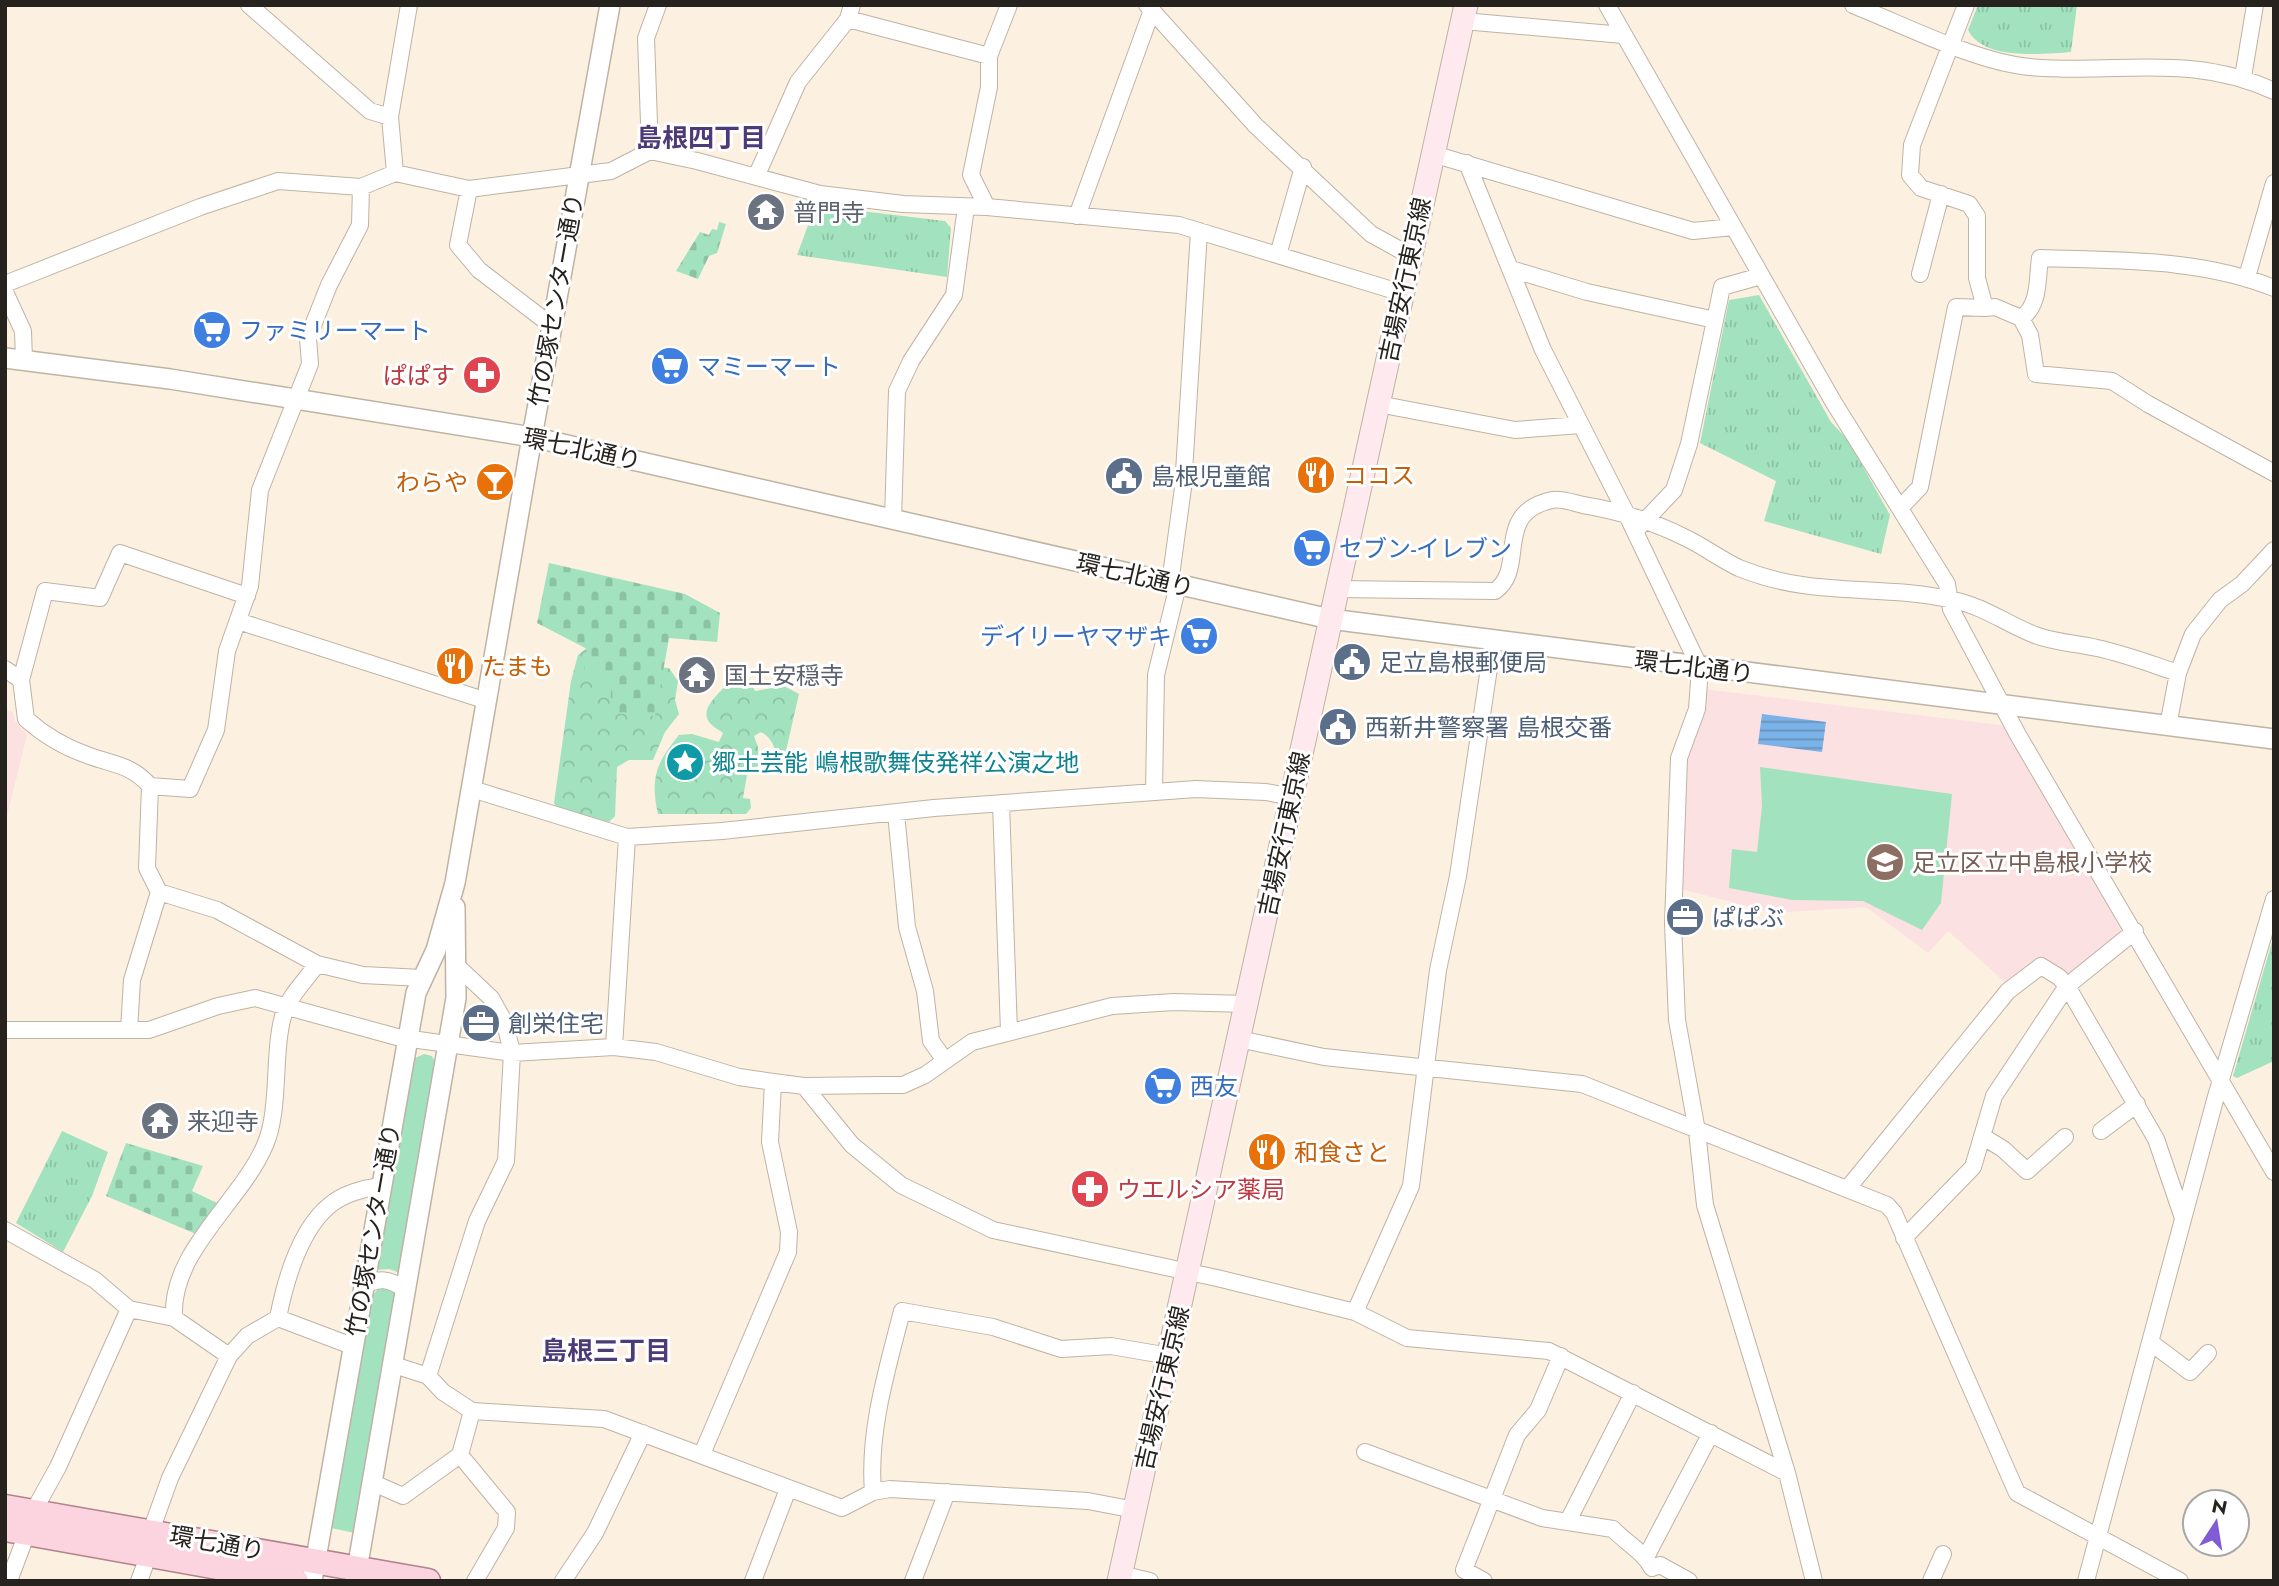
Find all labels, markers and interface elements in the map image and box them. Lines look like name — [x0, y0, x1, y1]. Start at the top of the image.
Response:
district label: 島根四丁目 — [636, 119, 766, 157]
street label: 竹の塚センター通り — [520, 191, 592, 409]
temple icon: 普門寺 — [745, 191, 787, 233]
street label: 吉場安行東京線 — [1370, 194, 1440, 366]
place label: 普門寺 — [793, 195, 865, 230]
supermarket icon: ファミリーマート — [191, 309, 233, 351]
place label: ファミリーマート — [239, 313, 431, 348]
supermarket icon: マミーマート — [649, 345, 691, 387]
place label: マミーマート — [697, 349, 841, 384]
pharmacy icon: ぱぱす — [461, 354, 503, 396]
place label: ぱぱす — [383, 358, 455, 393]
street label: 環七北通り — [520, 419, 644, 479]
restaurant icon: ココス — [1295, 454, 1337, 496]
public building icon: 島根児童館 — [1103, 455, 1145, 497]
place label: ココス — [1343, 458, 1415, 493]
place label: 島根児童館 — [1151, 459, 1271, 494]
bar icon: わらや — [474, 461, 516, 503]
place label: わらや — [396, 465, 468, 500]
supermarket icon: セブン-イレブン — [1291, 527, 1333, 569]
place label: セブン-イレブン — [1339, 531, 1512, 566]
street label: 環七北通り — [1073, 544, 1197, 606]
supermarket icon: デイリーヤマザキ — [1178, 615, 1220, 657]
place label: デイリーヤマザキ — [980, 619, 1172, 654]
public building icon: 足立島根郵便局 — [1331, 641, 1373, 683]
street label: 環七北通り — [1632, 642, 1756, 692]
restaurant icon: たまも — [434, 645, 476, 687]
place label: 足立島根郵便局 — [1379, 645, 1547, 680]
place label: たまも — [482, 649, 553, 684]
temple icon: 国土安穏寺 — [676, 654, 718, 696]
place label: 国土安穏寺 — [724, 658, 844, 693]
public building icon: 西新井警察署 島根交番 — [1317, 706, 1359, 748]
place label: 西新井警察署 島根交番 — [1365, 710, 1612, 745]
place icon: 郷土芸能 嶋根歌舞伎発祥公演之地 — [664, 741, 706, 783]
place label: 郷土芸能 嶋根歌舞伎発祥公演之地 — [712, 745, 1079, 780]
street label: 吉場安行東京線 — [1249, 748, 1319, 920]
school or university icon: 足立区立中島根小学校 — [1864, 841, 1906, 883]
place label: 足立区立中島根小学校 — [1912, 845, 2152, 880]
office icon: ぱぱぶ — [1664, 896, 1706, 938]
place label: ぱぱぶ — [1712, 900, 1784, 935]
office icon: 創栄住宅 — [460, 1002, 502, 1044]
place label: 創栄住宅 — [508, 1006, 604, 1041]
supermarket icon: 西友 — [1142, 1065, 1184, 1107]
place label: 西友 — [1190, 1069, 1238, 1104]
temple icon: 来迎寺 — [139, 1100, 181, 1142]
place label: 来迎寺 — [187, 1104, 259, 1139]
street label: 竹の塚センター通り — [337, 1121, 409, 1339]
restaurant icon: 和食さと — [1246, 1131, 1288, 1173]
place label: 和食さと — [1294, 1135, 1390, 1170]
pharmacy icon: ウエルシア薬局 — [1069, 1168, 1111, 1210]
place label: ウエルシア薬局 — [1117, 1172, 1285, 1207]
street label: 吉場安行東京線 — [1126, 1302, 1198, 1474]
district label: 島根三丁目 — [541, 1332, 671, 1370]
north arrow — [2181, 1488, 2251, 1558]
text: N — [2209, 1492, 2230, 1522]
street label: 環七通り — [167, 1517, 267, 1569]

